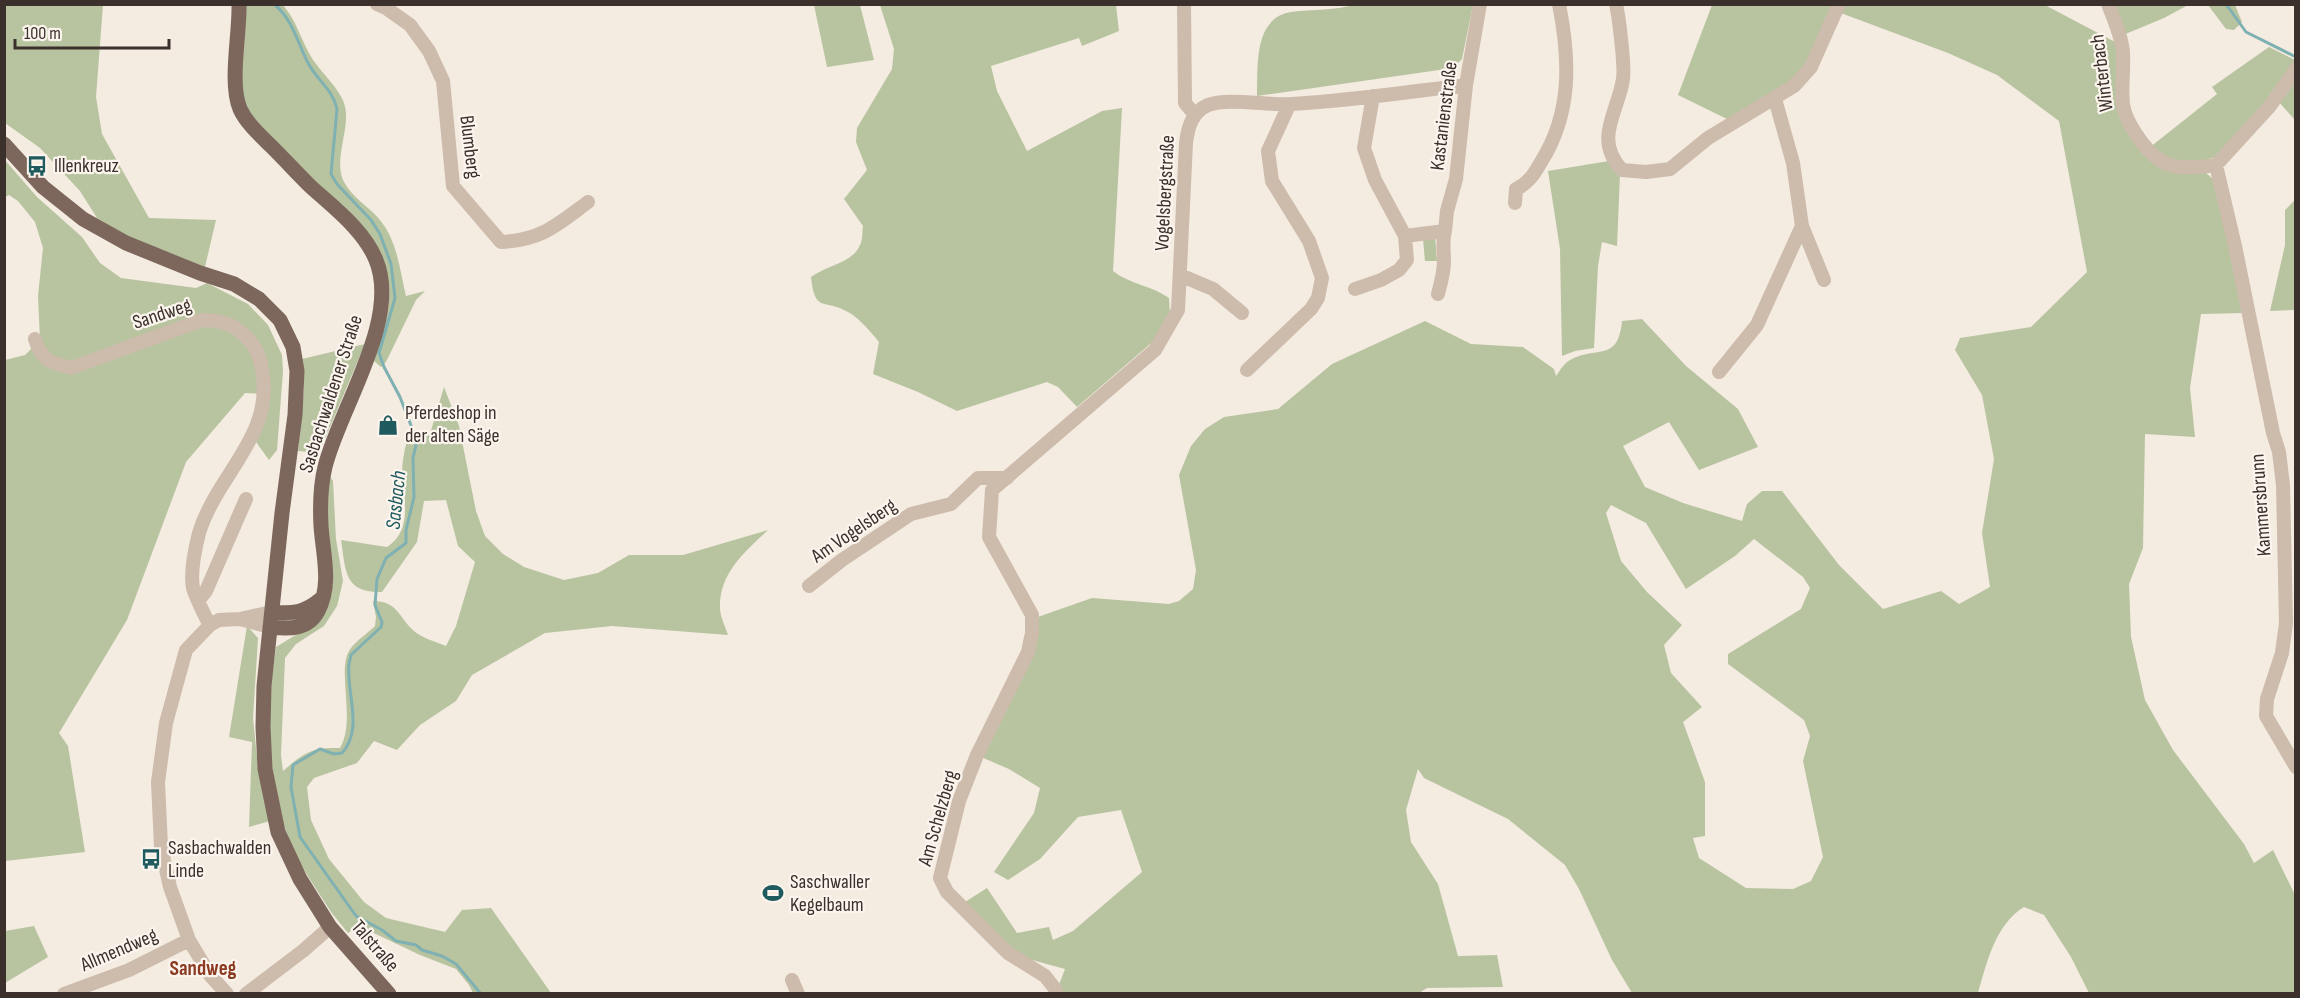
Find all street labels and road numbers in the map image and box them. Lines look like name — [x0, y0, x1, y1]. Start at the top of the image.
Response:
street label: Winterbach — [2085, 33, 2119, 113]
street label: Kastanienstraße — [1425, 60, 1463, 172]
street label: Blumberg — [454, 114, 486, 180]
street label: Vogelsbergstraße — [1150, 135, 1180, 251]
street label: Sandweg — [130, 293, 194, 335]
street label: Sasbachwaldener Straße — [294, 312, 368, 476]
street label: Kammersbrunn — [2245, 453, 2277, 557]
street label: Am Vogelsberg — [806, 494, 901, 569]
street label: Am Schelzberg — [913, 767, 963, 870]
street label: Talstraße — [346, 915, 404, 977]
street label: Allmendweg — [76, 923, 161, 977]

